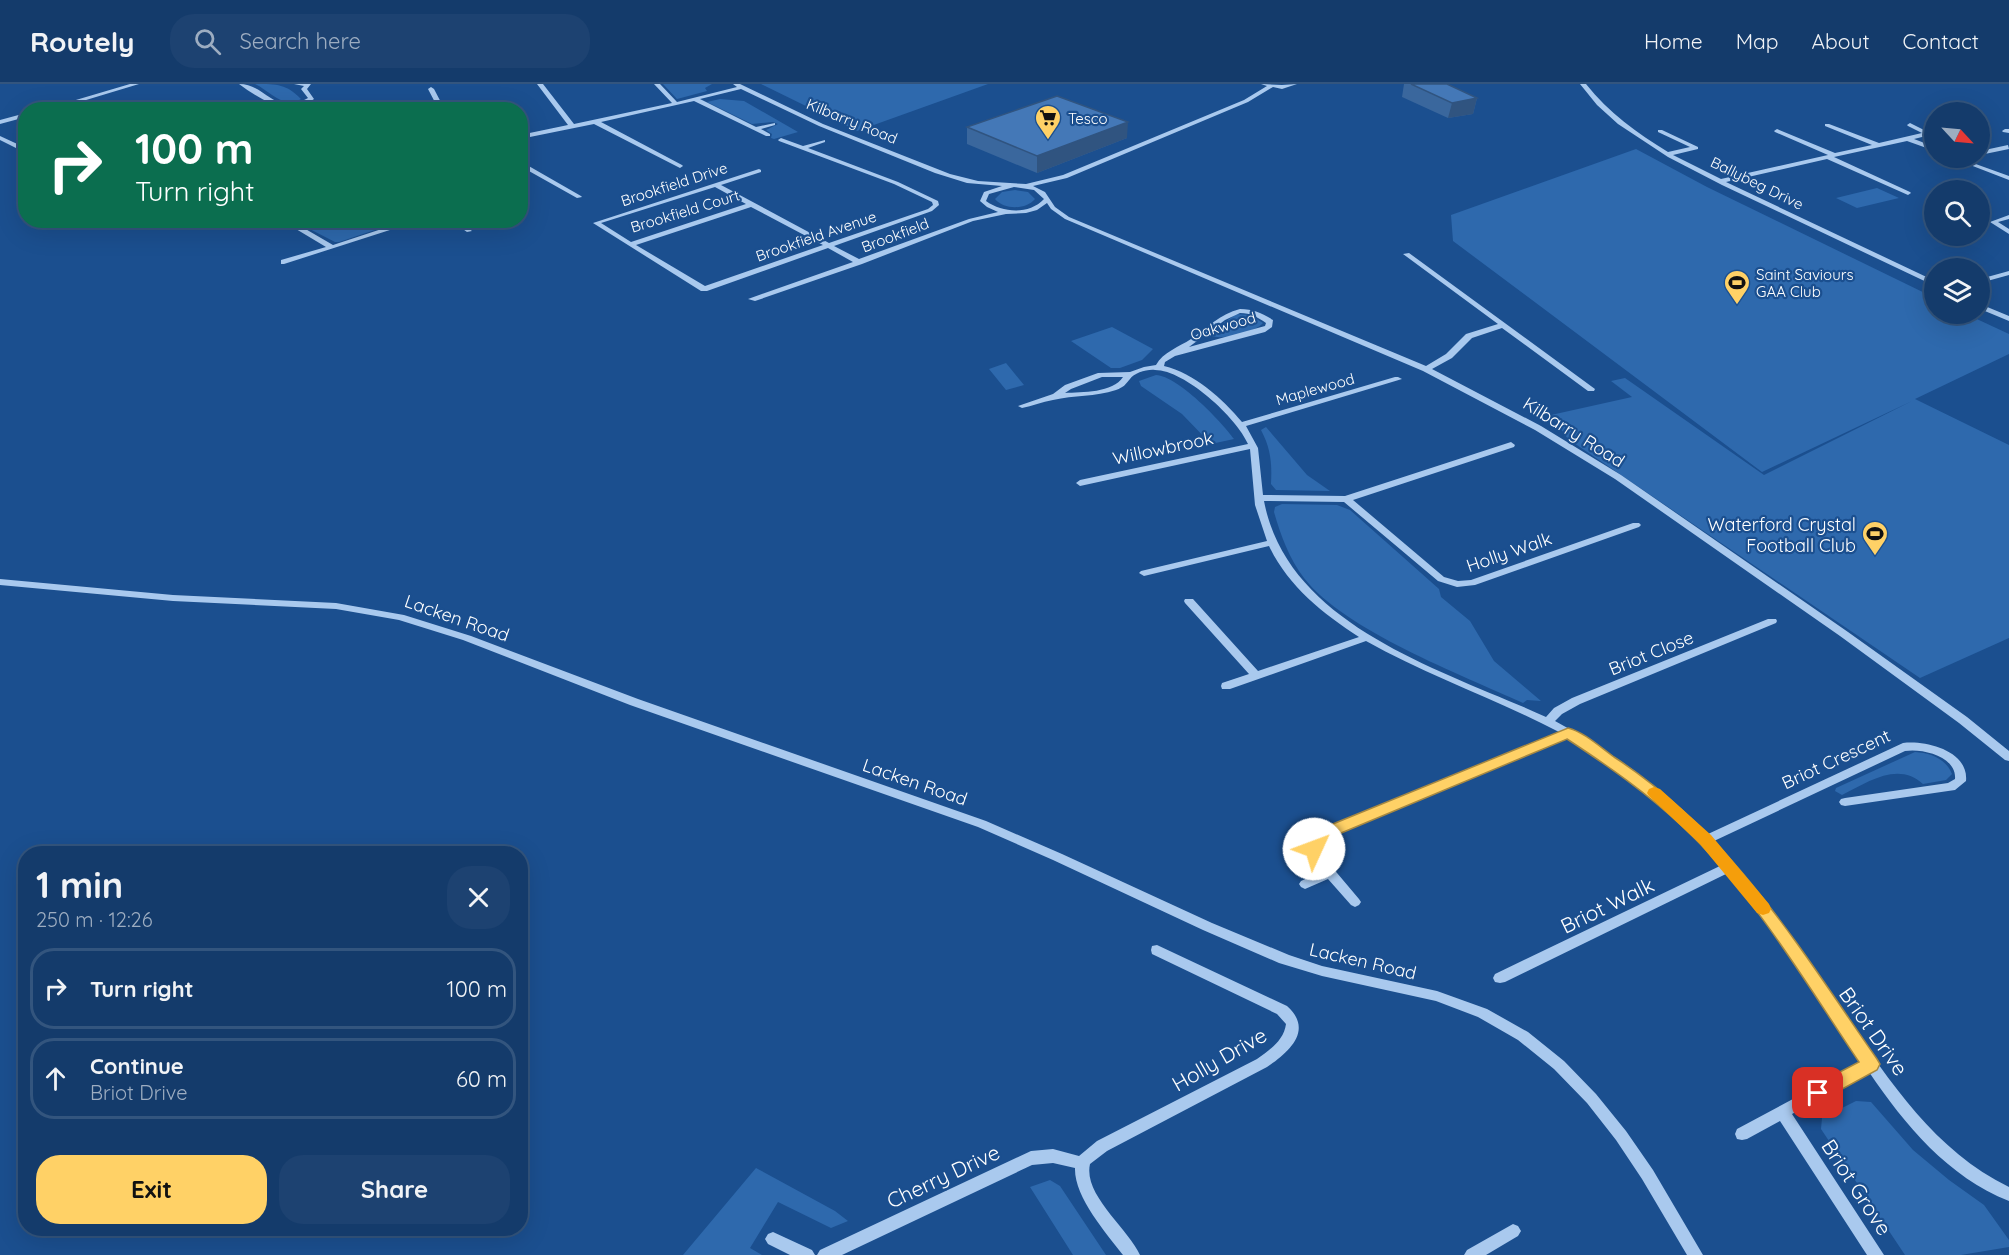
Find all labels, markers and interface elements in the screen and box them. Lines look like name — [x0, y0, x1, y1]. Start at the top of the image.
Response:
search box — [170, 14, 590, 68]
text: Routely — [30, 24, 134, 59]
icon: search — [191, 25, 224, 58]
text: Search here — [239, 27, 361, 55]
text: Home — [1644, 28, 1703, 54]
text: Map — [1736, 28, 1779, 54]
text: About — [1812, 28, 1870, 54]
text: Contact — [1903, 28, 1979, 54]
street label: Kilbarry Road — [804, 94, 900, 148]
north arrow — [1924, 102, 1990, 168]
map controls — [1924, 102, 1990, 324]
supermarket icon: Tesco — [1033, 103, 1063, 141]
place label: Tesco — [1068, 109, 1108, 128]
text: 100 m — [135, 122, 253, 175]
icon: right — [36, 126, 114, 204]
street label: Ballybeg Drive — [1707, 152, 1807, 214]
street label: Brookfield Drive — [618, 158, 730, 210]
text: Turn right — [135, 174, 254, 208]
button: search — [1924, 180, 1990, 246]
street label: Brookfield Court — [628, 185, 742, 237]
street label: Brookfield Avenue — [753, 206, 879, 266]
street label: Brookfield — [859, 213, 931, 257]
button: layers — [1924, 258, 1990, 324]
place label: Saint Saviours GAA Club — [1756, 265, 1853, 301]
sports icon: Saint Saviours GAA Club — [1722, 268, 1752, 306]
street label: Oakwood — [1188, 308, 1258, 344]
street label: Maplewood — [1274, 369, 1356, 409]
street label: Kilbarry Road — [1519, 392, 1629, 472]
street label: Willowbrook — [1110, 426, 1216, 470]
place label: Waterford Crystal Football Club — [1707, 513, 1856, 557]
sports icon: Waterford Crystal Football Club — [1860, 519, 1890, 557]
street label: Holly Walk — [1463, 527, 1555, 577]
street label: Lacken Road — [402, 589, 512, 647]
street label: Briot Close — [1605, 626, 1697, 680]
street label: Briot Crescent — [1778, 724, 1894, 794]
street label: Lacken Road — [860, 753, 970, 811]
position arrow — [1282, 817, 1346, 881]
text: 1 min — [36, 862, 123, 907]
button: close — [447, 866, 510, 929]
street label: Briot Walk — [1556, 871, 1658, 939]
text: 250 m · 12:26 — [36, 907, 152, 932]
street label: Lacken Road — [1307, 938, 1419, 984]
icon: right — [39, 972, 72, 1005]
text: Turn right — [90, 975, 194, 1003]
text: 100 m — [447, 975, 507, 1003]
street label: Briot Drive — [1834, 982, 1914, 1080]
street label: Holly Drive — [1167, 1021, 1271, 1097]
text: Continue — [90, 1052, 184, 1080]
icon: ahead — [39, 1062, 72, 1095]
text: 60 m — [456, 1065, 507, 1093]
pin — [1792, 1067, 1843, 1118]
icon: arrive — [1801, 1076, 1834, 1109]
text: Briot Drive — [90, 1080, 187, 1105]
street label: Briot Grove — [1816, 1134, 1898, 1240]
street label: Cherry Drive — [882, 1138, 1004, 1214]
button: Exit — [36, 1155, 267, 1224]
button: Share — [279, 1155, 510, 1224]

